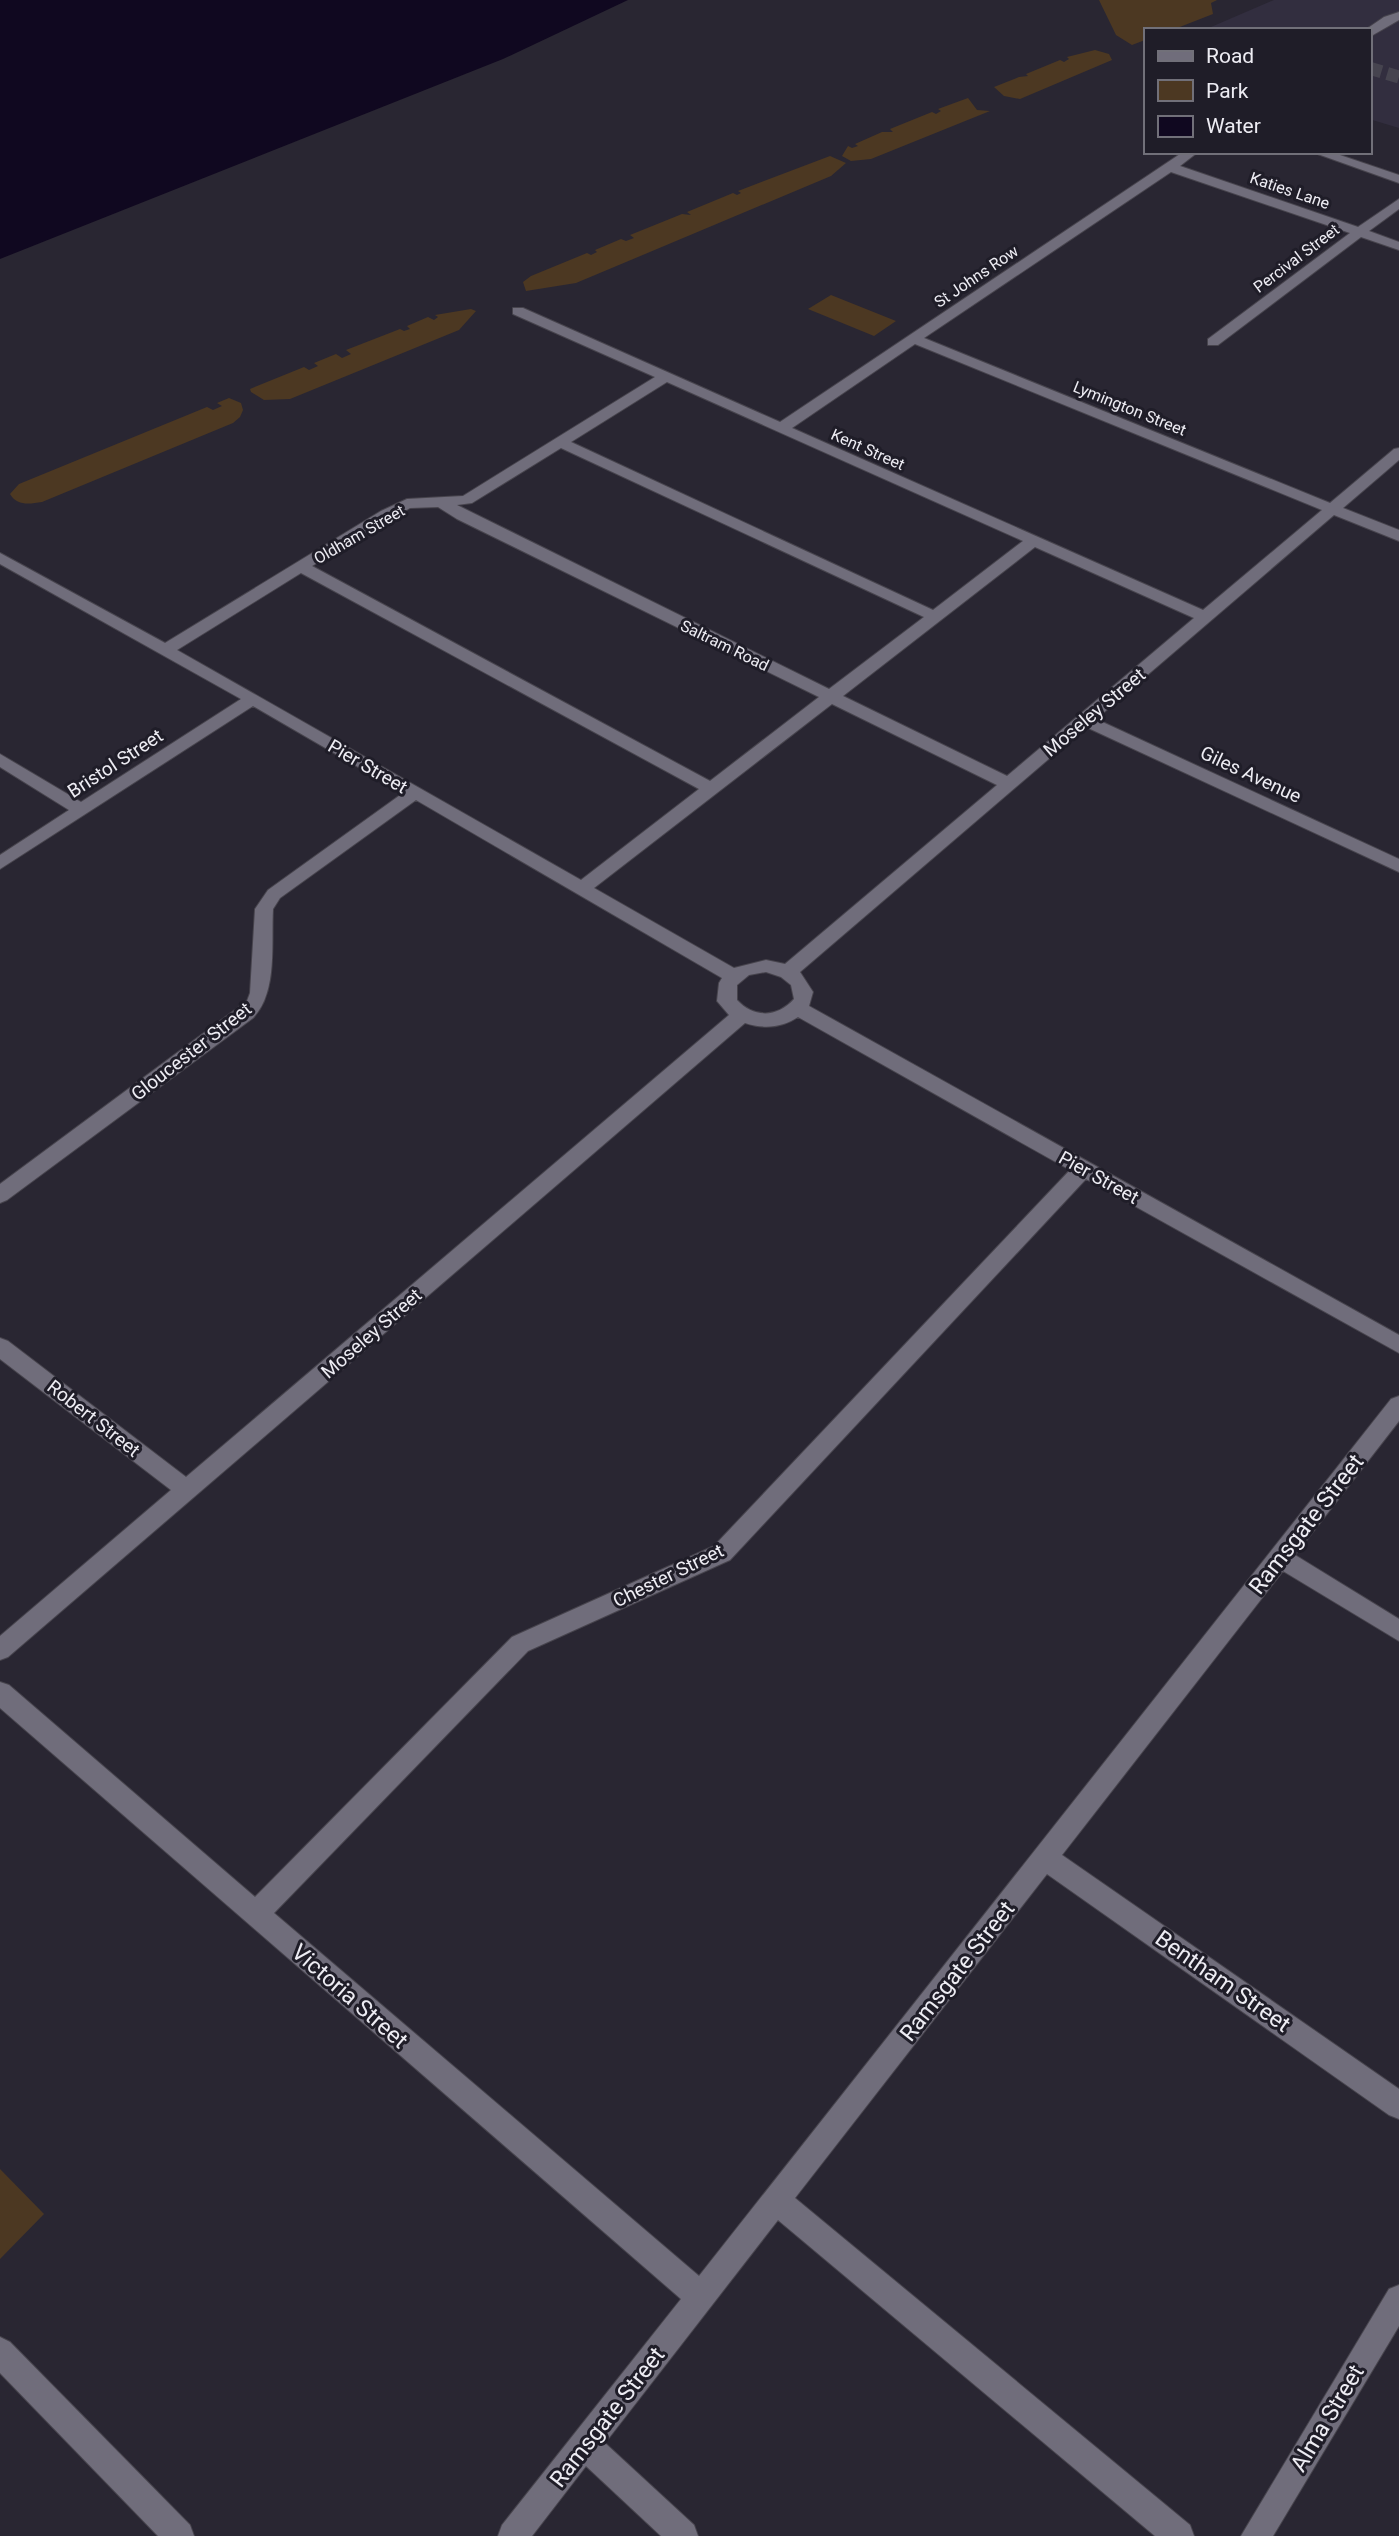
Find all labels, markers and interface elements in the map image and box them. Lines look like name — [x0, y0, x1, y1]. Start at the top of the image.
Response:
legend — [1144, 28, 1371, 154]
text: Road — [1206, 44, 1254, 68]
text: Park — [1206, 79, 1249, 103]
text: Water — [1206, 114, 1261, 138]
street label: Katies Lane — [1247, 168, 1332, 213]
street label: Percival Street — [1250, 220, 1343, 297]
street label: St Johns Row — [931, 241, 1022, 312]
street label: Lymington Street — [1071, 377, 1189, 440]
street label: Kent Street — [828, 425, 908, 474]
street label: Oldham Street — [310, 501, 408, 568]
street label: Saltram Road — [678, 616, 772, 675]
street label: Moseley Street — [1039, 663, 1150, 762]
street label: Bristol Street — [63, 724, 167, 803]
street label: Pier Street — [324, 734, 412, 798]
street label: Giles Avenue — [1197, 741, 1305, 808]
street label: Gloucester Street — [127, 997, 256, 1105]
street label: Pier Street — [1055, 1146, 1143, 1209]
street label: Moseley Street — [316, 1283, 426, 1383]
street label: Robert Street — [43, 1375, 145, 1462]
street label: Ramsgate Street — [1243, 1449, 1369, 1600]
street label: Chester Street — [609, 1539, 727, 1612]
street label: Ramsgate Street — [894, 1896, 1020, 2047]
street label: Bentham Street — [1150, 1925, 1295, 2038]
street label: Victoria Street — [286, 1939, 413, 2054]
street label: Ramsgate Street — [544, 2342, 670, 2493]
street label: Alma Street — [1285, 2360, 1370, 2476]

